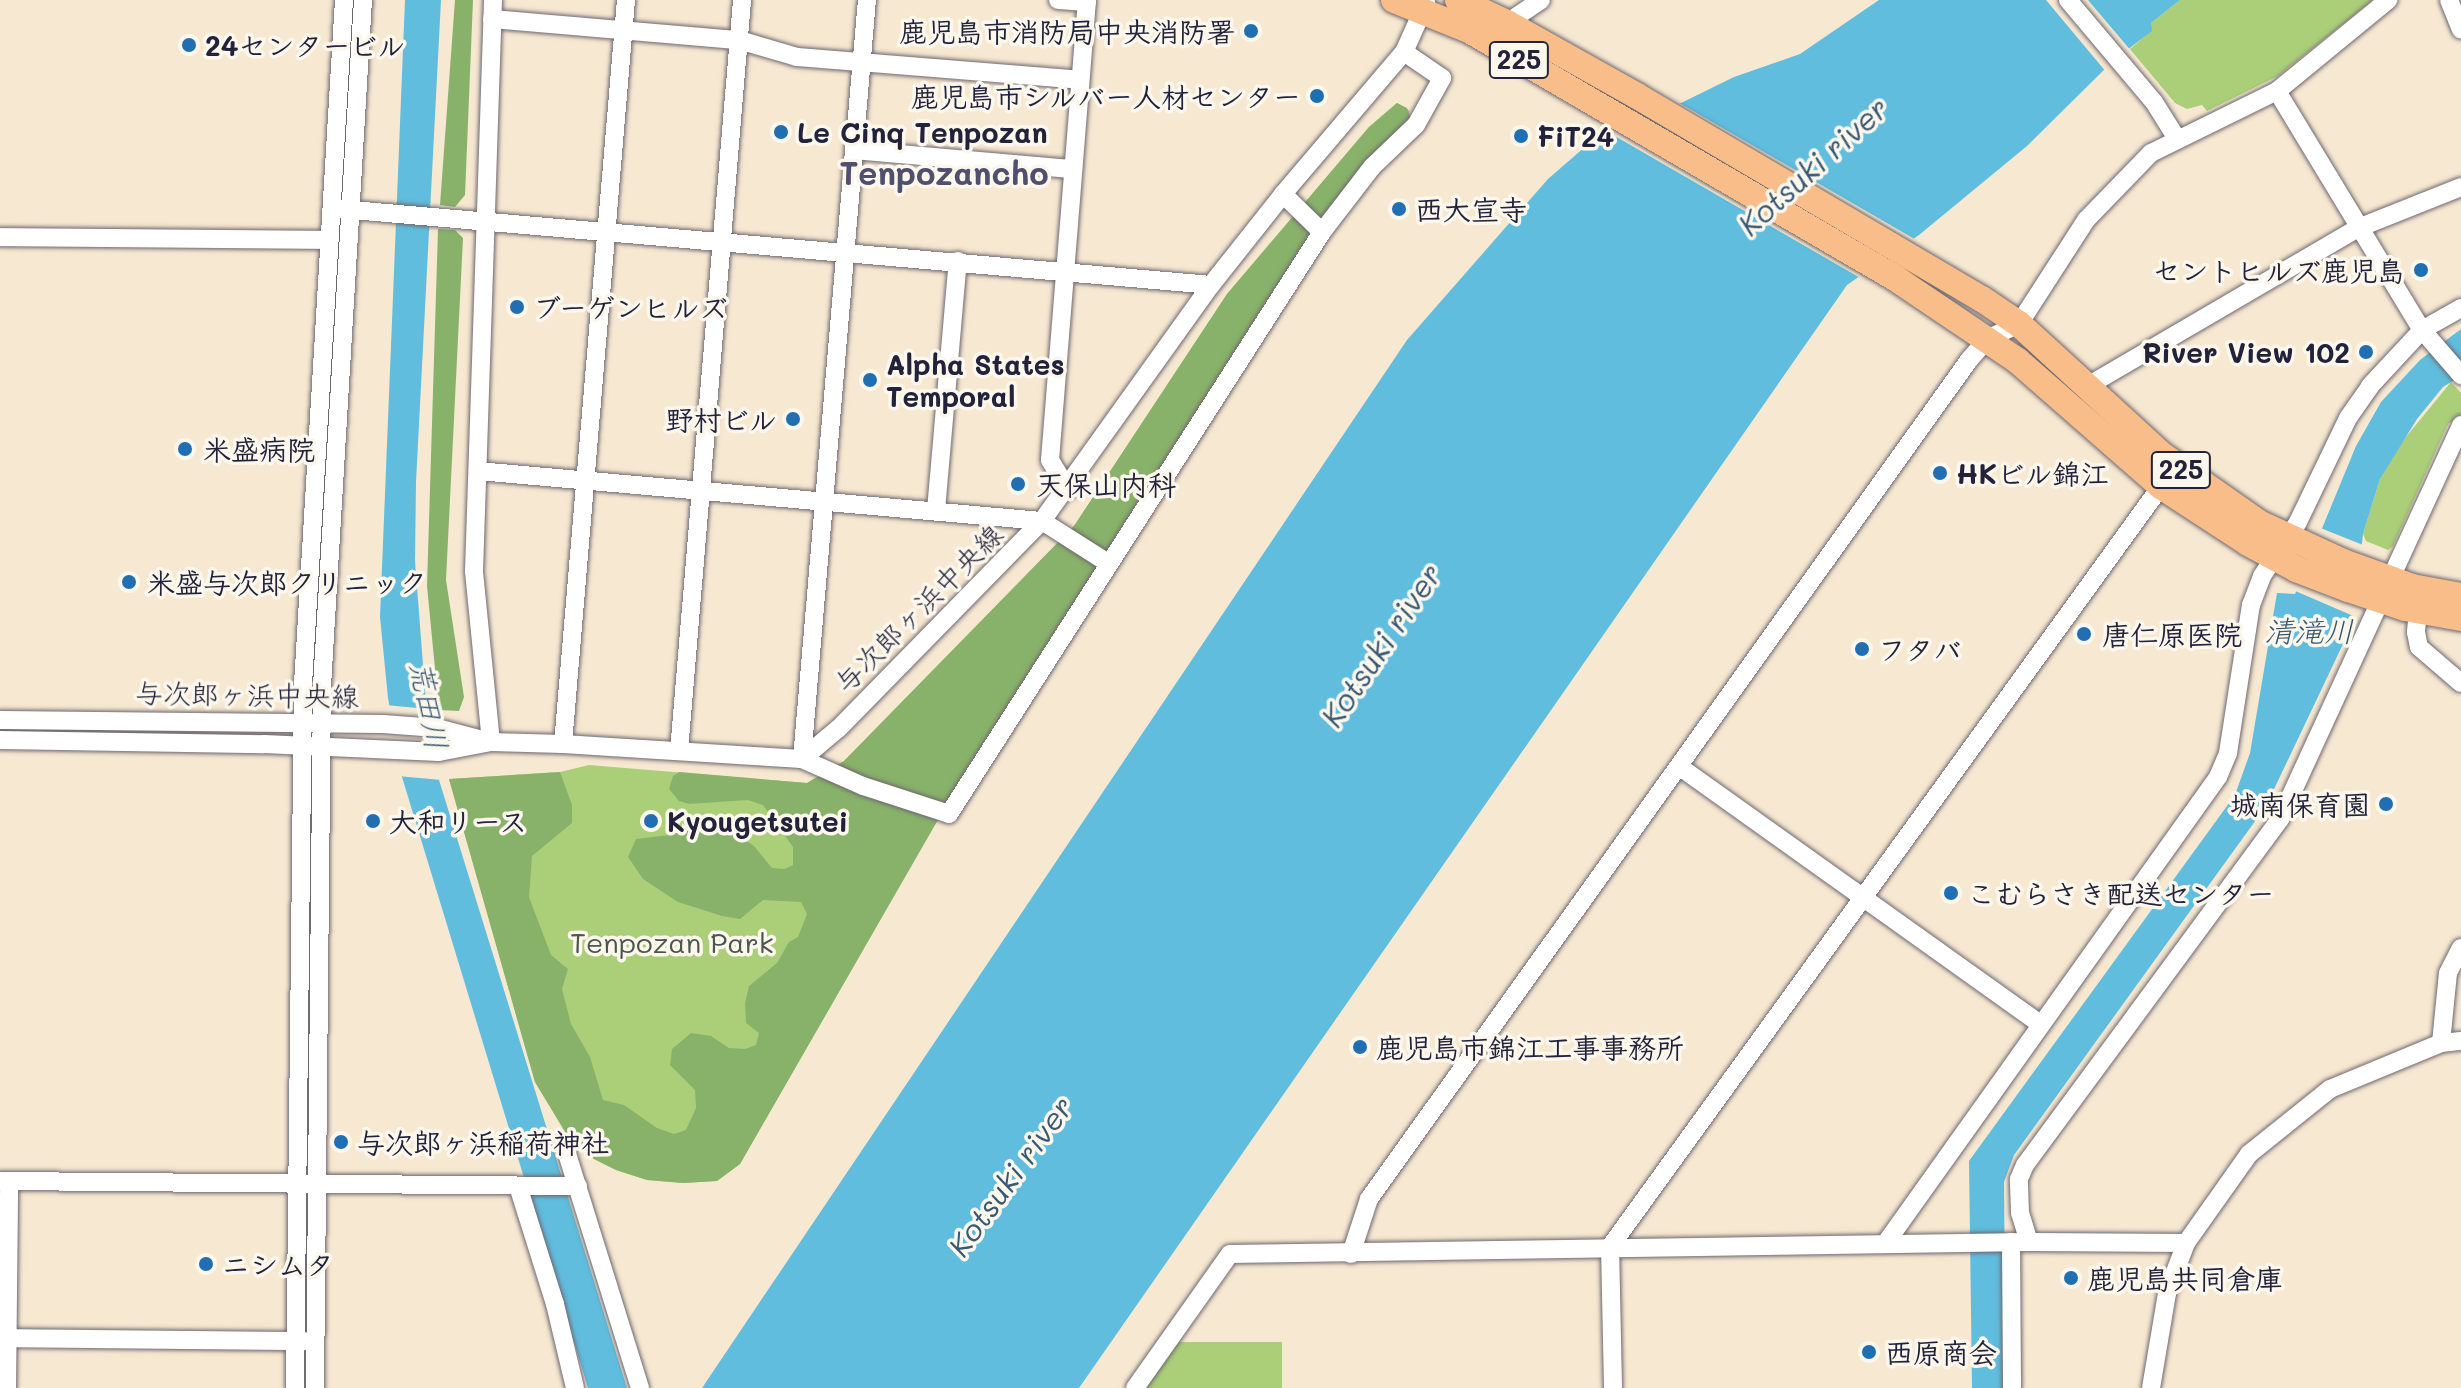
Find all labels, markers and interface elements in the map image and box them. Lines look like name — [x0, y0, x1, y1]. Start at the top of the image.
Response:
place label: 鹿児島市消防局中央消防署 — [899, 14, 1235, 48]
marker: 鹿児島市消防局中央消防署 — [1242, 22, 1260, 40]
place label: 24センタービル — [205, 28, 406, 62]
marker: 24センタービル — [180, 36, 198, 54]
road number: 225 — [1487, 38, 1551, 82]
place label: 鹿児島市シルバー人材センター — [909, 79, 1301, 113]
marker: 鹿児島市シルバー人材センター — [1308, 87, 1326, 105]
water label: Kotsuki river — [1731, 90, 1895, 242]
place label: Le Cinq Tenpozan — [797, 115, 1047, 149]
place label: FiT24 — [1537, 119, 1614, 153]
marker: Le Cinq Tenpozan — [772, 123, 790, 141]
marker: FiT24 — [1512, 127, 1530, 145]
district label: Tenpozancho — [839, 153, 1049, 191]
place label: 西大宣寺 — [1415, 192, 1527, 226]
marker: 西大宣寺 — [1390, 200, 1408, 218]
place label: セントヒルズ鹿児島 — [2153, 253, 2405, 287]
marker: セントヒルズ鹿児島 — [2412, 261, 2430, 279]
place label: ブーゲンヒルズ — [533, 290, 727, 324]
marker: ブーゲンヒルズ — [508, 298, 526, 316]
place label: River View 102 — [2142, 335, 2350, 369]
marker: River View 102 — [2357, 343, 2375, 361]
place label: Alpha States Temporal — [886, 347, 1065, 413]
marker: Alpha States Temporal — [861, 371, 879, 389]
place label: 野村ビル — [665, 402, 777, 436]
marker: 野村ビル — [784, 410, 802, 428]
place label: 米盛病院 — [203, 432, 315, 466]
marker: 米盛病院 — [174, 438, 196, 460]
road number: 225 — [2149, 448, 2213, 492]
place label: HKビル錦江 — [1956, 456, 2109, 490]
marker: HKビル錦江 — [1931, 464, 1949, 482]
place label: 天保山内科 — [1036, 467, 1176, 501]
marker: 天保山内科 — [1007, 473, 1029, 495]
street label: 与次郎ヶ浜中央線 — [827, 517, 1009, 699]
water label: Kotsuki river — [1313, 557, 1449, 733]
place label: 米盛与次郎クリニック — [147, 565, 427, 599]
marker: 米盛与次郎クリニック — [118, 571, 140, 593]
water label: 清滝川 — [2264, 612, 2354, 648]
place label: 唐仁原医院 — [2102, 617, 2242, 651]
marker: 唐仁原医院 — [2073, 623, 2095, 645]
place label: フタバ — [1878, 632, 1962, 666]
marker: フタバ — [1853, 640, 1871, 658]
water label: 荒田川 — [404, 657, 456, 753]
street label: 与次郎ヶ浜中央線 — [135, 675, 359, 713]
place label: 城南保育園 — [2230, 787, 2370, 821]
marker: 城南保育園 — [2377, 795, 2395, 813]
place label: 大和リース — [389, 804, 529, 838]
place label: Kyougetsutei — [667, 804, 848, 838]
marker: 大和リース — [364, 812, 382, 830]
marker: Kyougetsutei — [642, 812, 660, 830]
place label: こむらさき配送センター — [1967, 876, 2275, 910]
marker: こむらさき配送センター — [1942, 884, 1960, 902]
park label: Tenpozan Park — [570, 925, 774, 959]
place label: 鹿児島市錦江工事事務所 — [1376, 1030, 1684, 1064]
marker: 鹿児島市錦江工事事務所 — [1351, 1038, 1369, 1056]
water label: Kotsuki river — [940, 1089, 1080, 1263]
place label: 与次郎ヶ浜稲荷神社 — [357, 1125, 609, 1159]
marker: 与次郎ヶ浜稲荷神社 — [332, 1133, 350, 1151]
place label: ニシムタ — [222, 1247, 334, 1281]
marker: ニシムタ — [197, 1255, 215, 1273]
place label: 鹿児島共同倉庫 — [2087, 1261, 2283, 1295]
marker: 鹿児島共同倉庫 — [2062, 1269, 2080, 1287]
place label: 西原商会 — [1885, 1335, 1997, 1369]
marker: 西原商会 — [1860, 1343, 1878, 1361]

